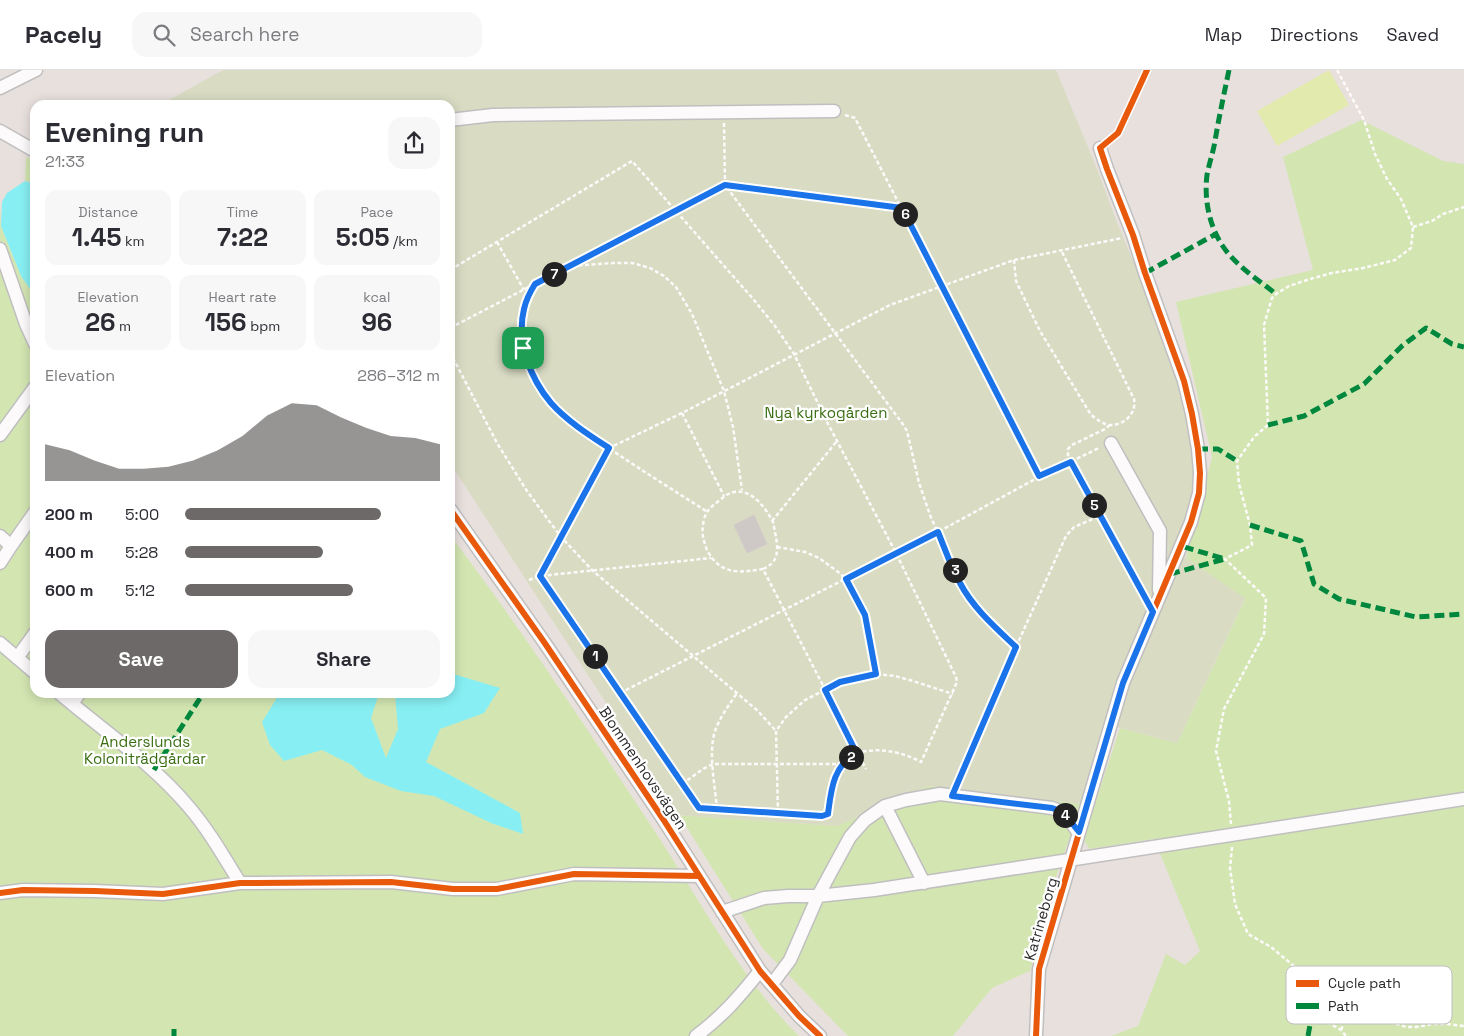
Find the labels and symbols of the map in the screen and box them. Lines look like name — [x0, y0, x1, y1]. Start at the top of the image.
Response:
pin: 6 — [892, 202, 918, 226]
pin: 7 — [542, 262, 566, 286]
pin — [502, 327, 544, 369]
park label: Nya kyrkogården — [765, 403, 887, 422]
pin: 5 — [1082, 492, 1106, 518]
pin: 3 — [942, 558, 968, 582]
pin: 1 — [582, 644, 608, 668]
street label: Blommenhovsvägen — [595, 703, 692, 833]
park label: Anderslunds Koloniträdgårdar — [84, 732, 206, 768]
pin: 2 — [838, 744, 864, 770]
pin: 4 — [1052, 802, 1078, 828]
street label: Katrineborg — [1020, 875, 1061, 963]
legend — [1286, 966, 1452, 1024]
text: Cycle path — [1328, 974, 1401, 992]
text: Path — [1328, 997, 1359, 1015]

